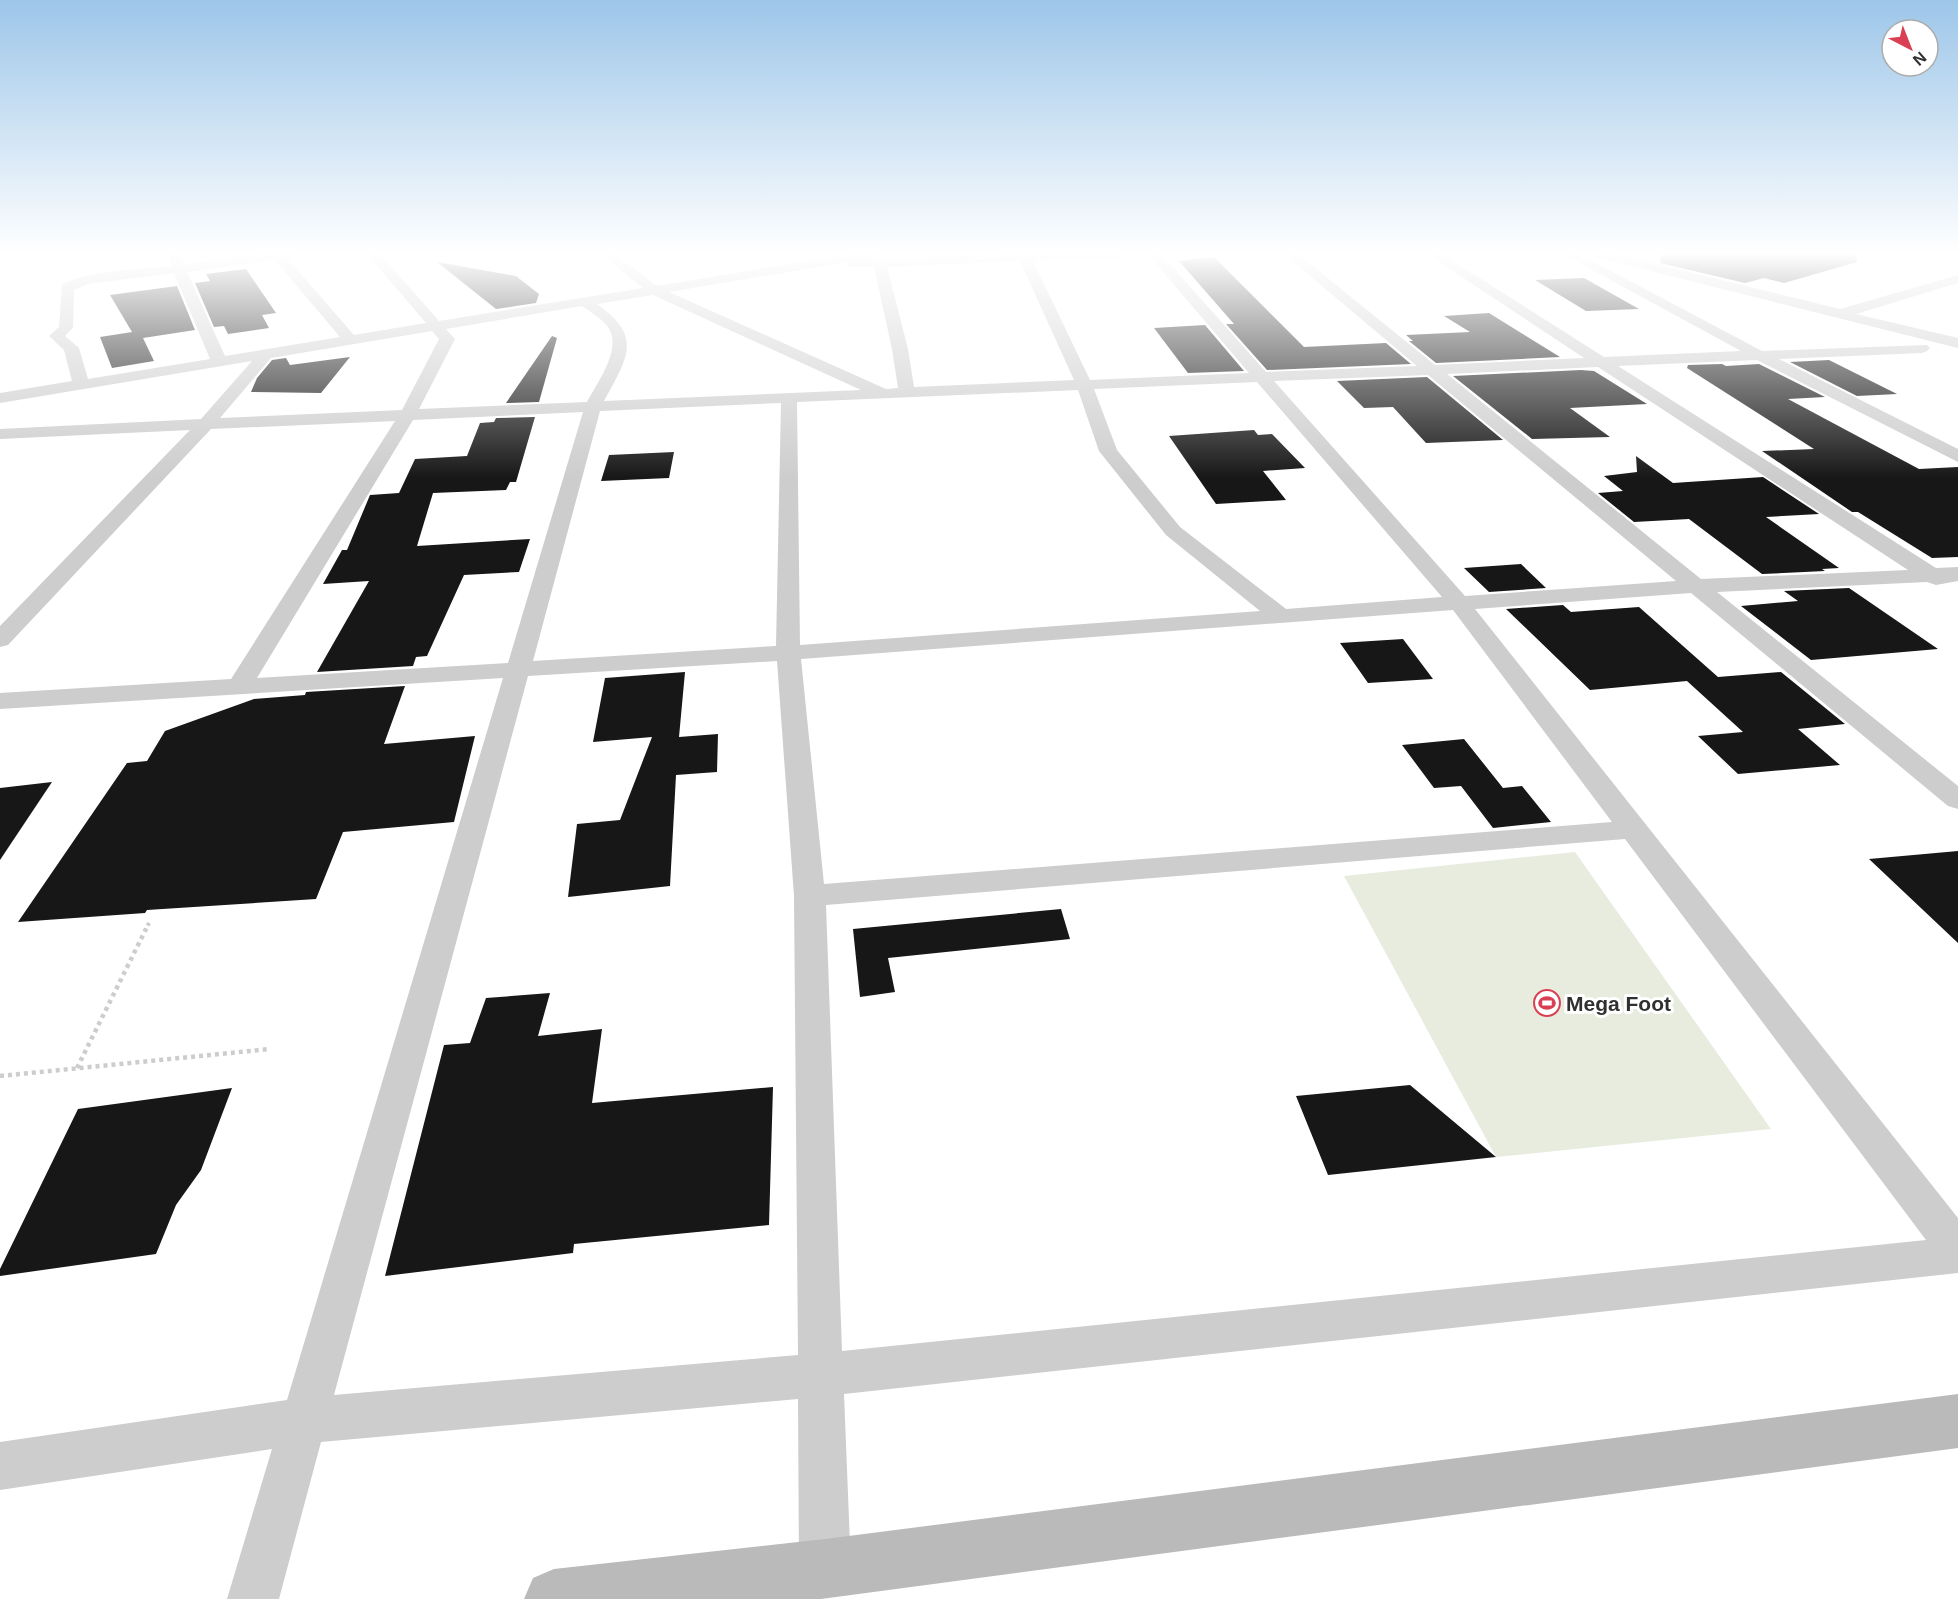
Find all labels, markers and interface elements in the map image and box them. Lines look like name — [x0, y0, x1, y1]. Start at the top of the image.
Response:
north arrow — [1880, 18, 1940, 78]
text: N — [1910, 49, 1930, 69]
sports icon: Mega Foot — [1532, 988, 1562, 1018]
place label: Mega Foot — [1566, 992, 1671, 1015]

